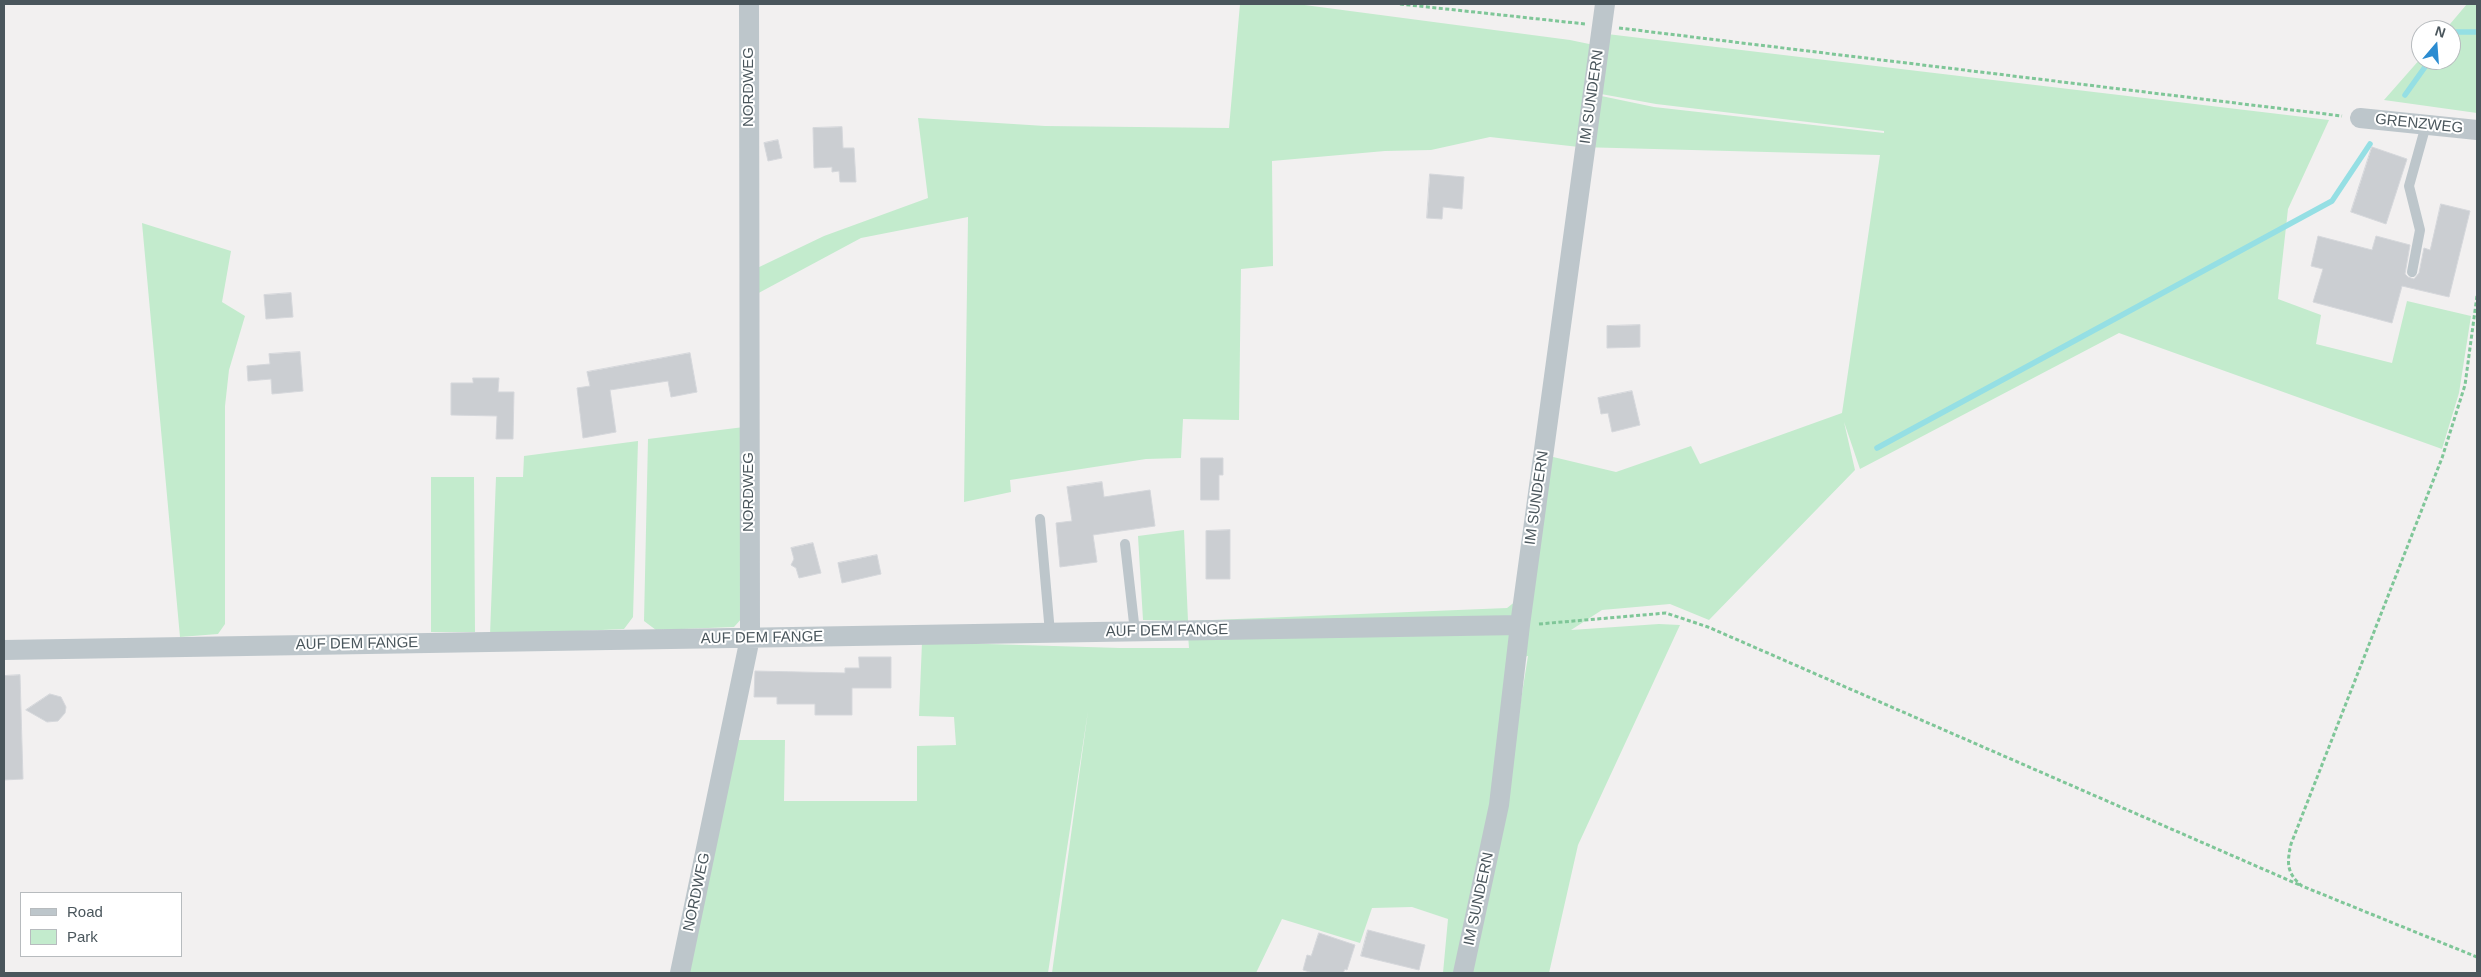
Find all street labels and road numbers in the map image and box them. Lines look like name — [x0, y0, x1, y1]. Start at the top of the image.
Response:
street label: NORDWEG — [740, 47, 758, 127]
street label: IM SUNDERN — [1576, 49, 1608, 145]
street label: GRENZWEG — [2374, 110, 2464, 138]
street label: IM SUNDERN — [1521, 450, 1553, 546]
street label: NORDWEG — [740, 452, 758, 532]
street label: AUF DEM FANGE — [1106, 621, 1228, 641]
street label: AUF DEM FANGE — [701, 628, 823, 648]
street label: AUF DEM FANGE — [296, 634, 418, 654]
street label: NORDWEG — [680, 851, 714, 933]
street label: IM SUNDERN — [1460, 851, 1498, 947]

